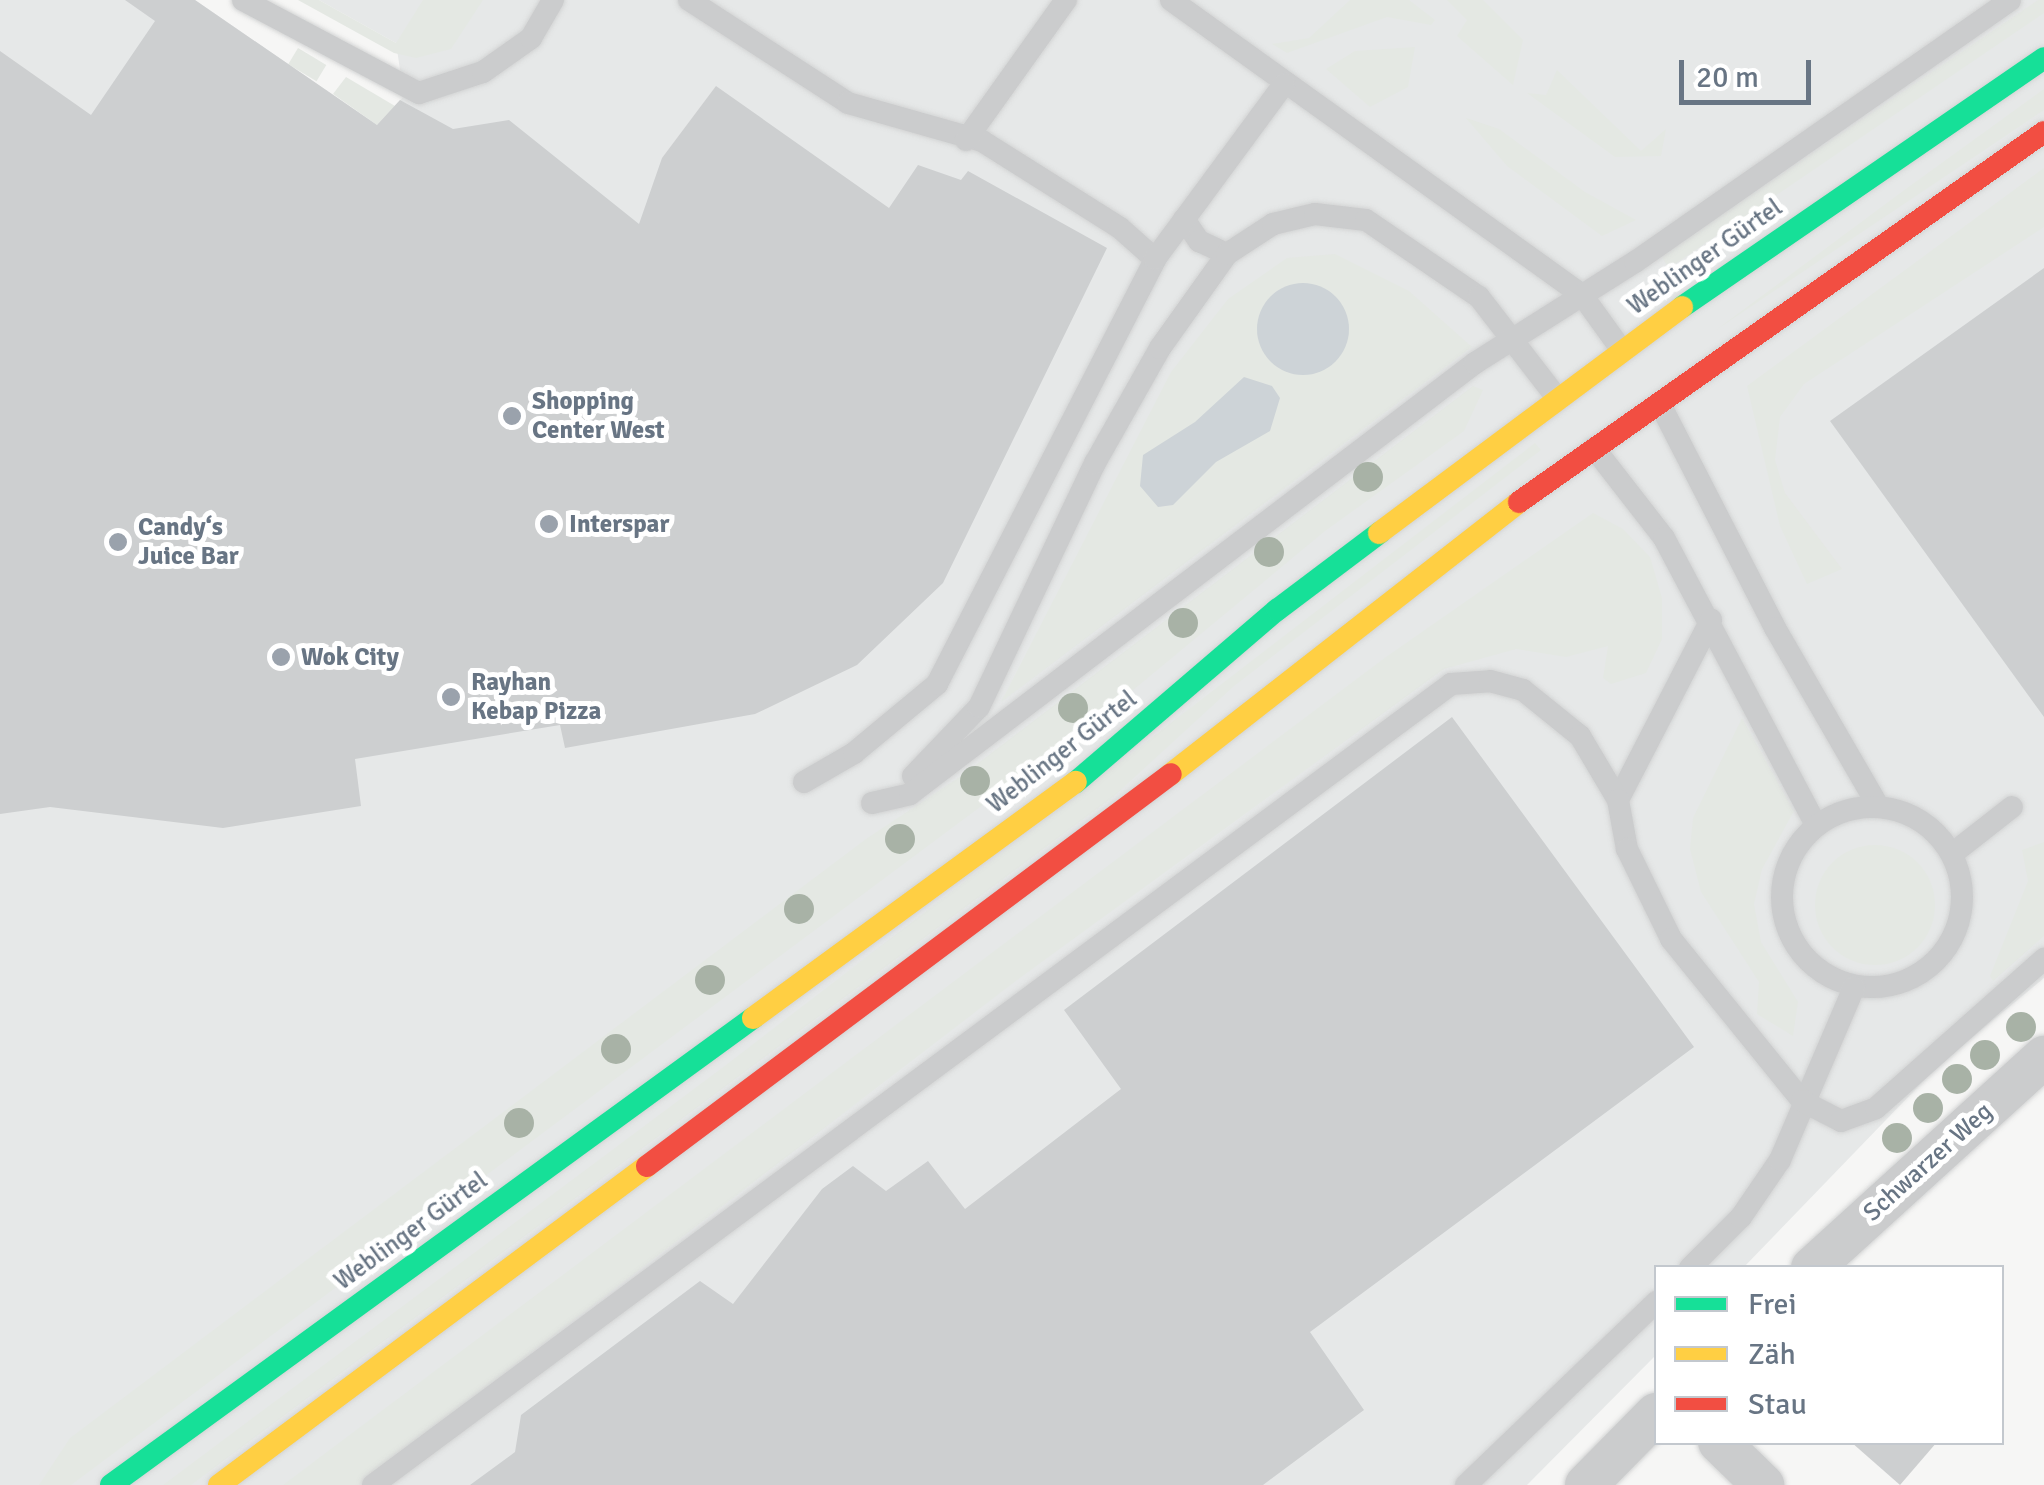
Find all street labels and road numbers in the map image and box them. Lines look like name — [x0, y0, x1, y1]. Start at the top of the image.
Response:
street label: Weblinger Gürtel — [1622, 193, 1788, 321]
street label: Weblinger Gürtel — [981, 684, 1143, 820]
street label: Schwarzer Weg — [1857, 1096, 1999, 1228]
street label: Weblinger Gürtel — [329, 1165, 493, 1297]

